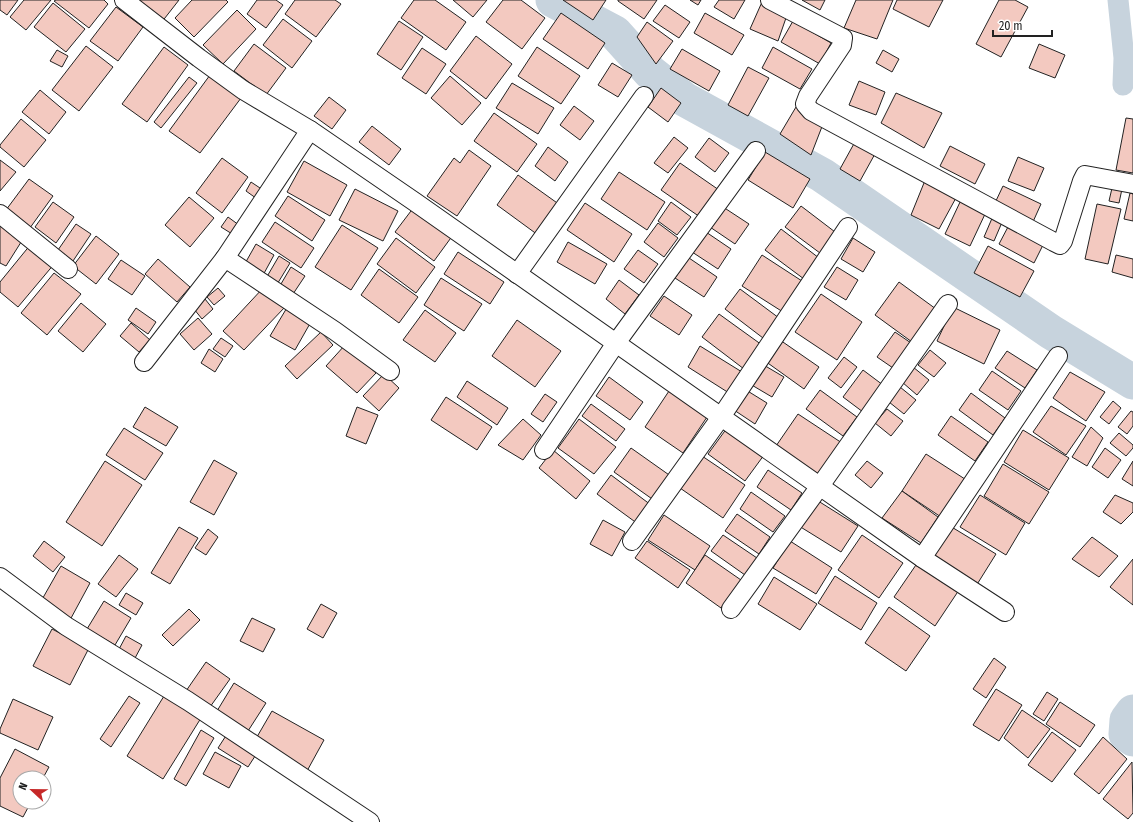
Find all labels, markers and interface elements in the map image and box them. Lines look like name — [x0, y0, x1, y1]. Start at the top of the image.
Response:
scale bar — [993, 12, 1052, 38]
text: 20 m — [999, 19, 1023, 33]
north arrow — [12, 770, 52, 810]
text: N — [16, 781, 30, 792]

